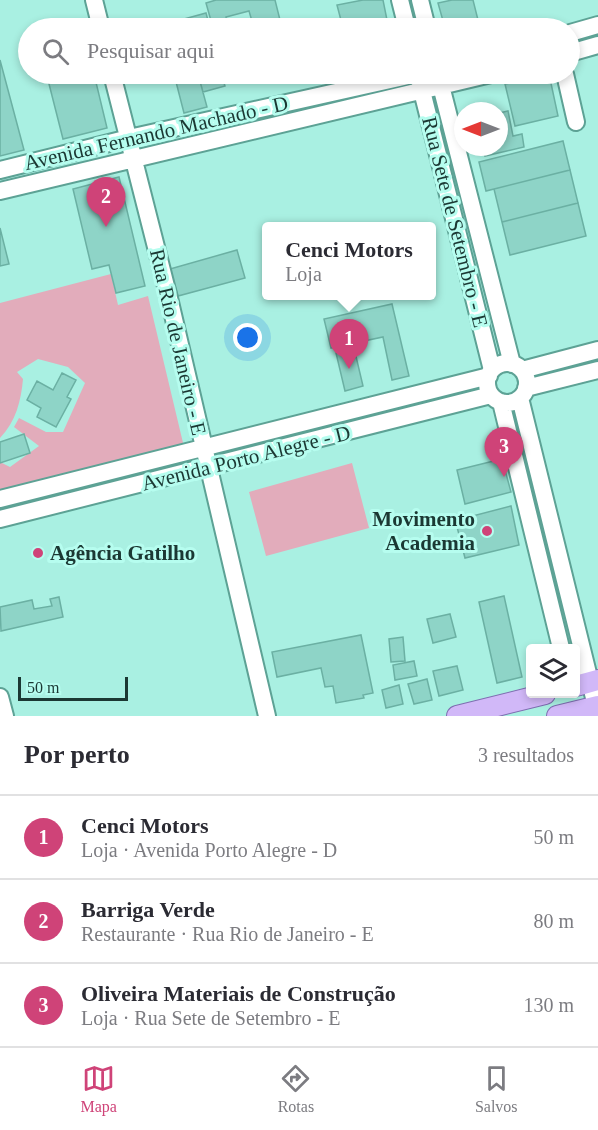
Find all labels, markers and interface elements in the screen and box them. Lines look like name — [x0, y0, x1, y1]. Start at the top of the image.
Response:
search box — [18, 18, 580, 84]
icon: search — [39, 35, 72, 68]
text: Pesquisar aqui — [87, 38, 215, 63]
street label: Avenida Fernando Machado - D — [22, 91, 290, 175]
north arrow — [454, 102, 508, 156]
street label: Rua Sete de Setembro - E — [417, 114, 493, 330]
pin: 2 — [86, 178, 126, 227]
popup — [262, 222, 436, 300]
text: Cenci Motors — [285, 237, 413, 262]
street label: Rua Rio de Janeiro - E — [145, 246, 211, 438]
text: Loja — [285, 263, 322, 285]
pin: 1 — [330, 320, 368, 369]
your location — [233, 323, 262, 352]
street label: Avenida Porto Alegre - D — [139, 420, 353, 496]
pin: 3 — [484, 428, 524, 477]
place label: Movimento Academia — [372, 507, 475, 555]
marker: Movimento Academia — [480, 524, 494, 538]
place label: Agência Gatilho — [50, 541, 195, 565]
marker: Agência Gatilho — [31, 546, 45, 560]
map controls — [526, 644, 580, 698]
button: layers — [526, 644, 580, 698]
scale bar — [18, 674, 128, 702]
text: 50 m — [27, 679, 59, 696]
text: Por perto — [24, 740, 130, 769]
text: 3 resultados — [478, 744, 574, 766]
text: Cenci Motors — [81, 813, 209, 838]
text: 1 — [39, 826, 49, 848]
text: 50 m — [533, 826, 574, 848]
text: Loja · Avenida Porto Alegre - D — [81, 839, 337, 861]
text: Barriga Verde — [81, 897, 215, 922]
text: 2 — [39, 910, 49, 932]
text: 80 m — [533, 910, 574, 932]
text: Restaurante · Rua Rio de Janeiro - E — [81, 923, 374, 945]
text: Oliveira Materiais de Construção — [81, 981, 396, 1006]
text: 3 — [39, 994, 49, 1016]
text: 130 m — [523, 994, 574, 1016]
text: Loja · Rua Sete de Setembro - E — [81, 1007, 340, 1029]
tab: Mapa — [80, 1062, 117, 1116]
tab: Rotas — [278, 1062, 314, 1116]
tab: Salvos — [475, 1062, 518, 1116]

